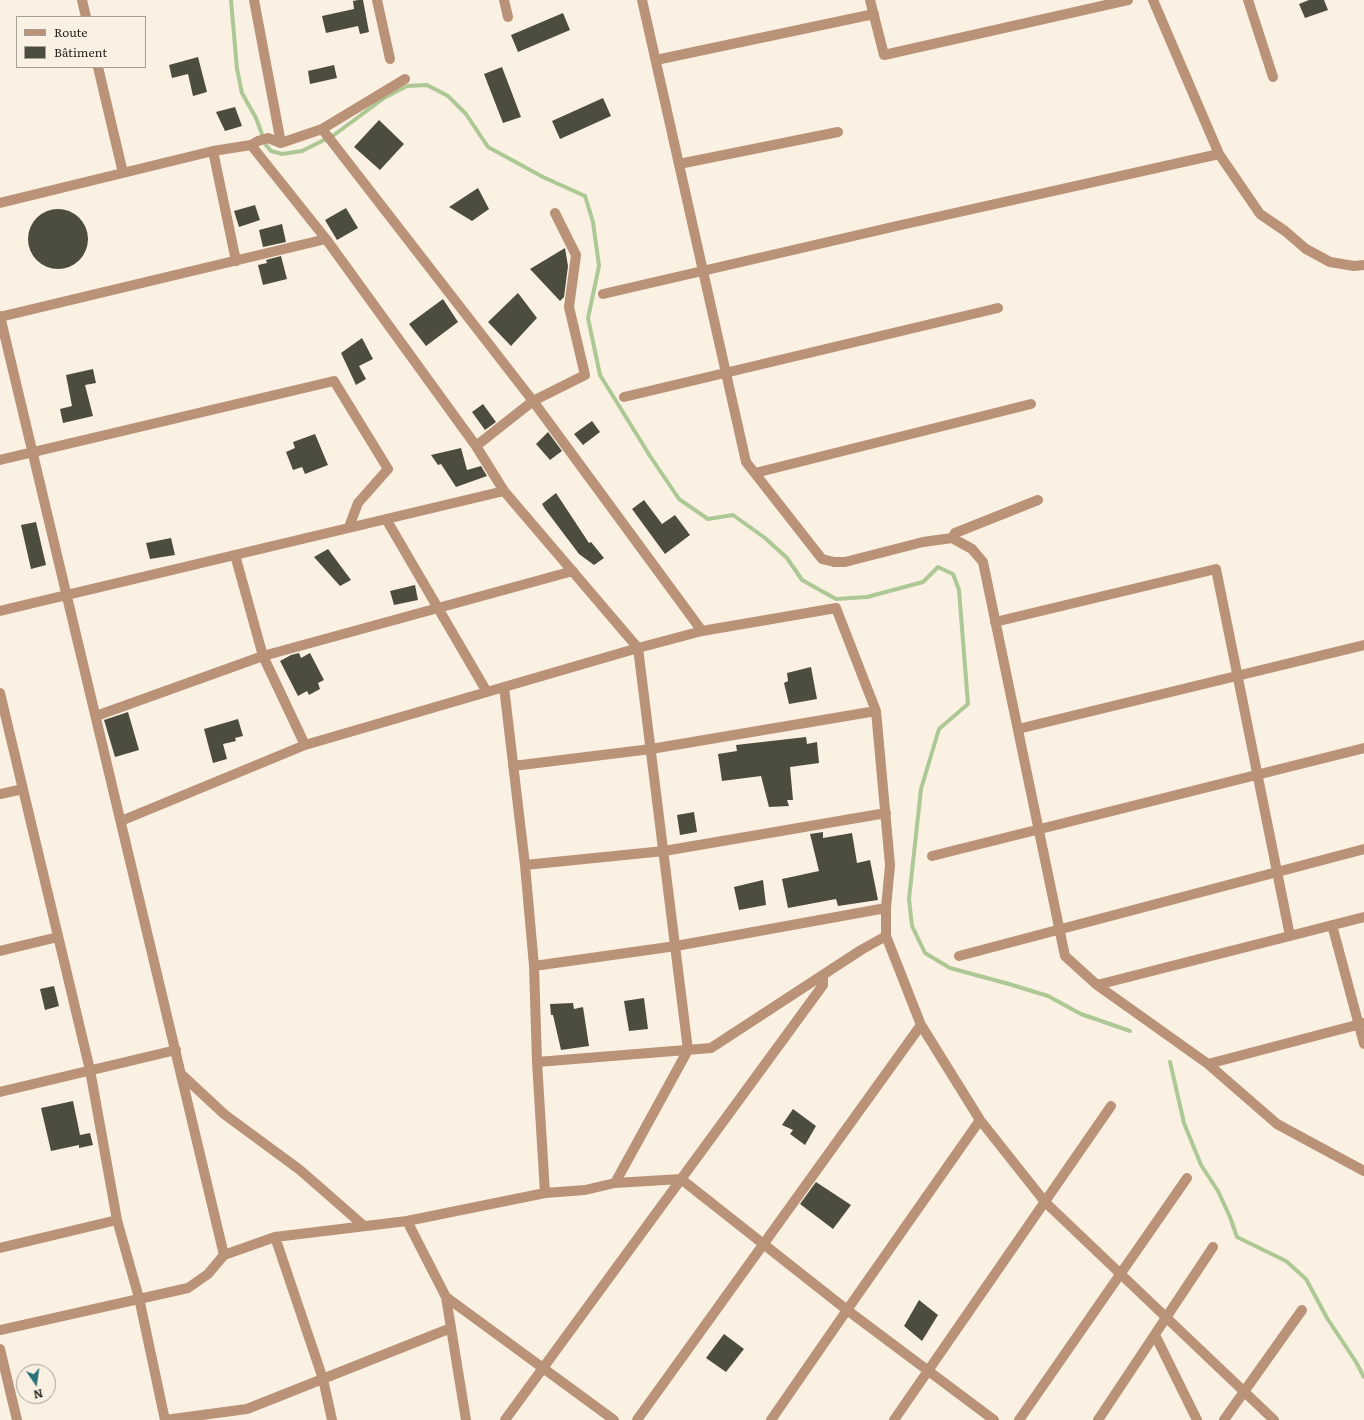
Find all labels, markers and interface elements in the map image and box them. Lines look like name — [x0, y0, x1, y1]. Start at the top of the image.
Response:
legend — [16, 16, 146, 68]
text: Route — [54, 23, 88, 41]
text: Bâtiment — [54, 43, 107, 61]
north arrow — [16, 1364, 56, 1404]
text: N — [32, 1386, 45, 1404]

